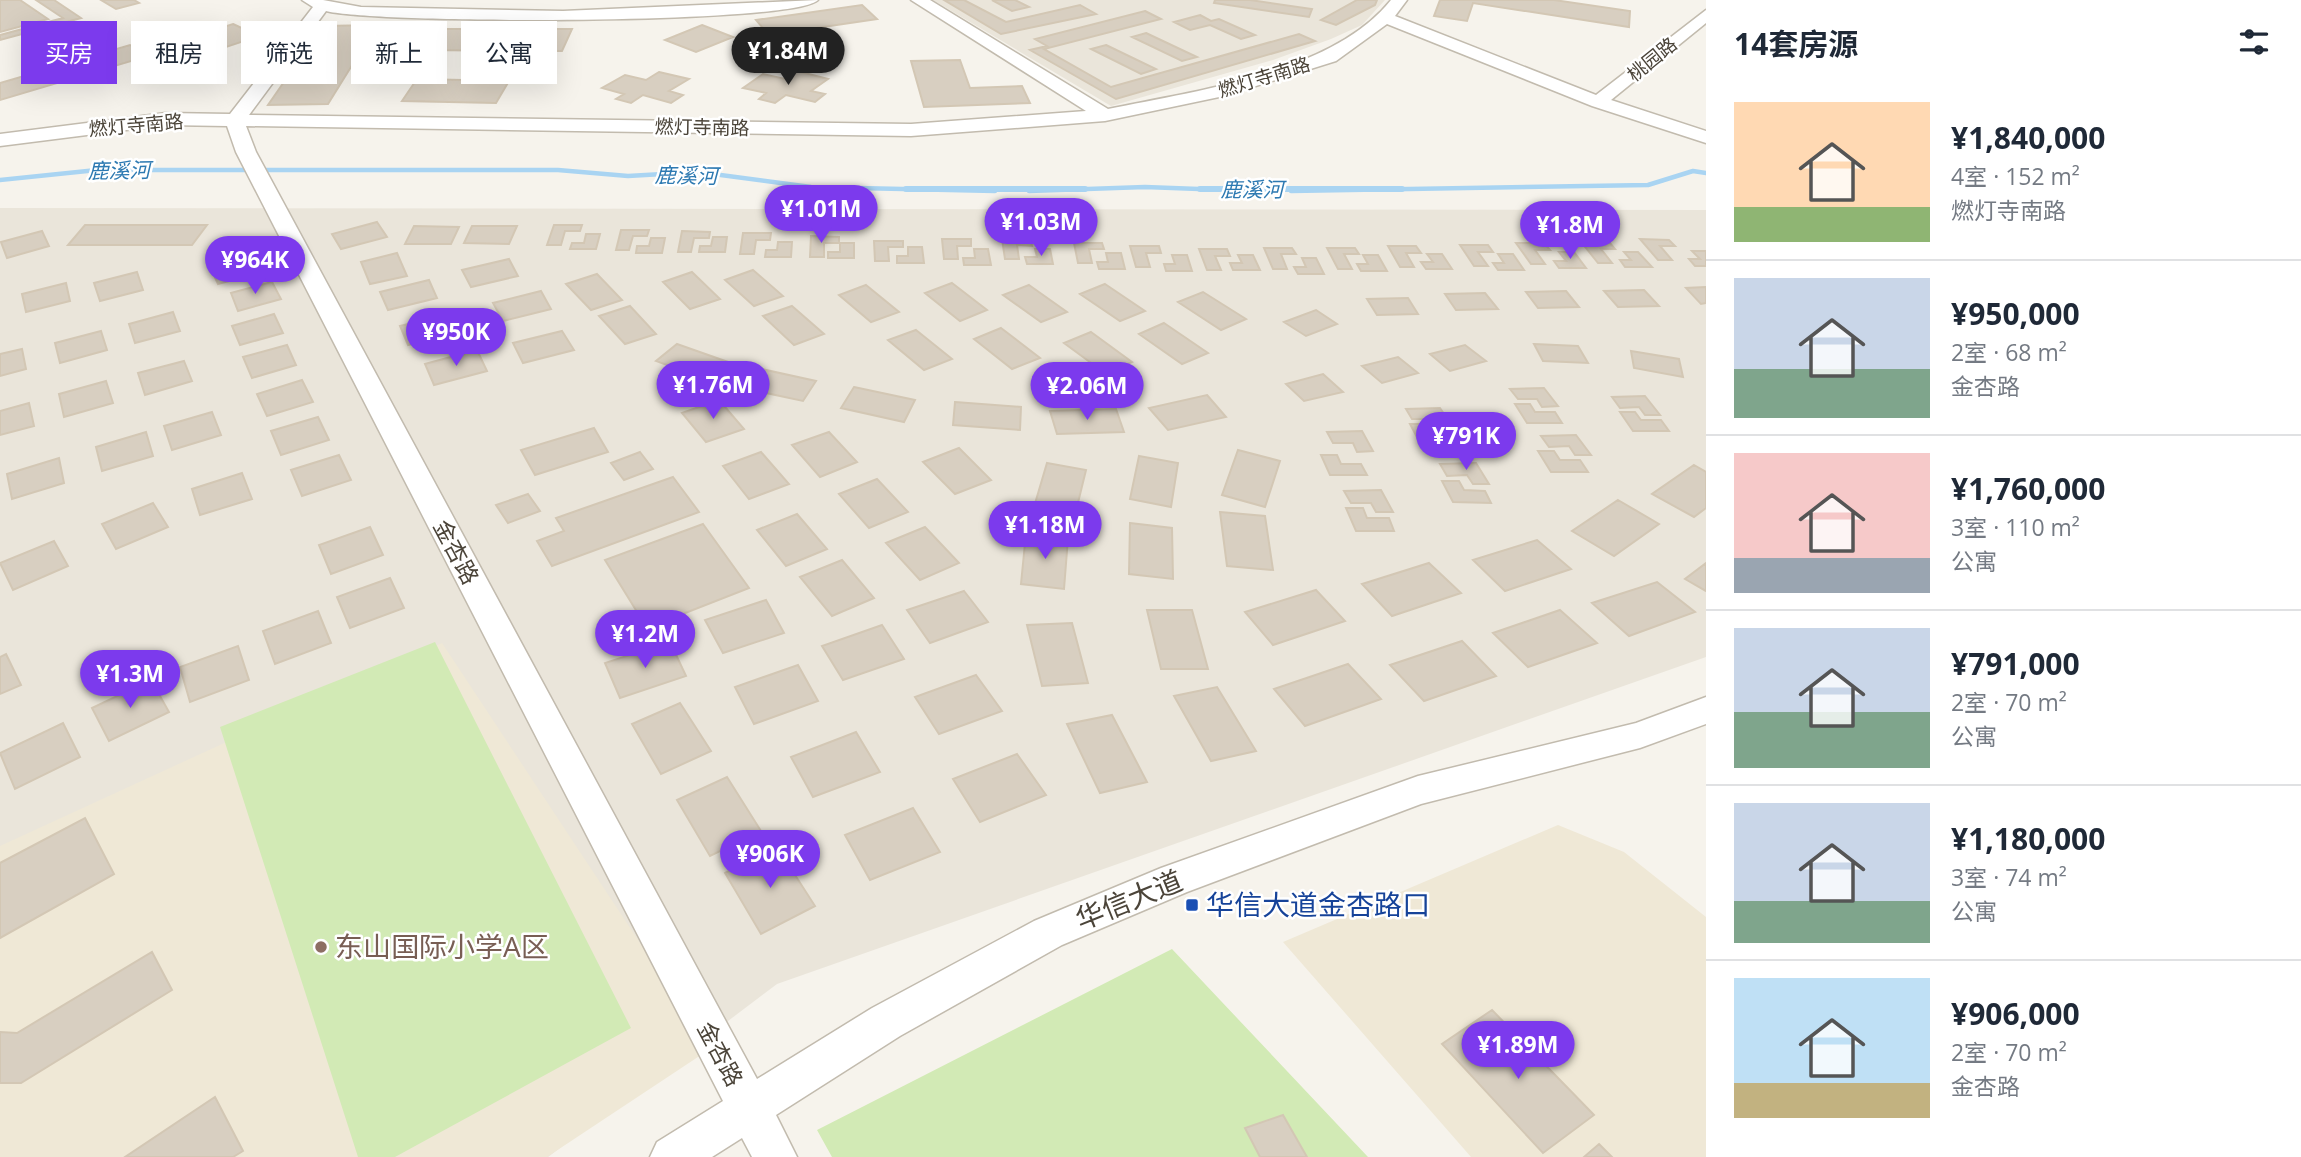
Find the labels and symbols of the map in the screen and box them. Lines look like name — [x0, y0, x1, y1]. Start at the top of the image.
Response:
pin: ¥1.84M — [731, 28, 845, 87]
street label: 桃园路 — [1622, 31, 1682, 87]
street label: 燃灯寺南路 — [1215, 51, 1313, 103]
street label: 燃灯寺南路 — [88, 108, 184, 142]
street label: 燃灯寺南路 — [654, 113, 750, 141]
water label: 鹿溪河 — [87, 155, 155, 185]
water label: 鹿溪河 — [654, 160, 722, 190]
water label: 鹿溪河 — [1221, 175, 1287, 203]
pin: ¥1.01M — [764, 186, 878, 245]
pin: ¥1.03M — [984, 198, 1098, 258]
pin: ¥1.8M — [1521, 202, 1619, 261]
pin: ¥964K — [206, 236, 304, 296]
pin: ¥950K — [407, 308, 505, 368]
pin: ¥1.76M — [656, 362, 770, 421]
pin: ¥2.06M — [1030, 362, 1144, 422]
pin: ¥791K — [1417, 412, 1515, 472]
pin: ¥1.18M — [988, 502, 1102, 561]
street label: 金杏路 — [427, 514, 487, 590]
pin: ¥1.2M — [596, 610, 694, 670]
pin: ¥1.3M — [81, 650, 179, 710]
pin: ¥906K — [721, 830, 819, 890]
street label: 华信大道 — [1070, 860, 1188, 938]
place label: 华信大道金杏路口 — [1206, 885, 1430, 923]
marker: 华信大道金杏路口 — [1184, 897, 1200, 913]
place label: 东山国际小学A区 — [335, 927, 549, 965]
marker: 东山国际小学A区 — [313, 939, 329, 955]
street label: 金杏路 — [691, 1016, 751, 1092]
pin: ¥1.89M — [1461, 1021, 1575, 1081]

